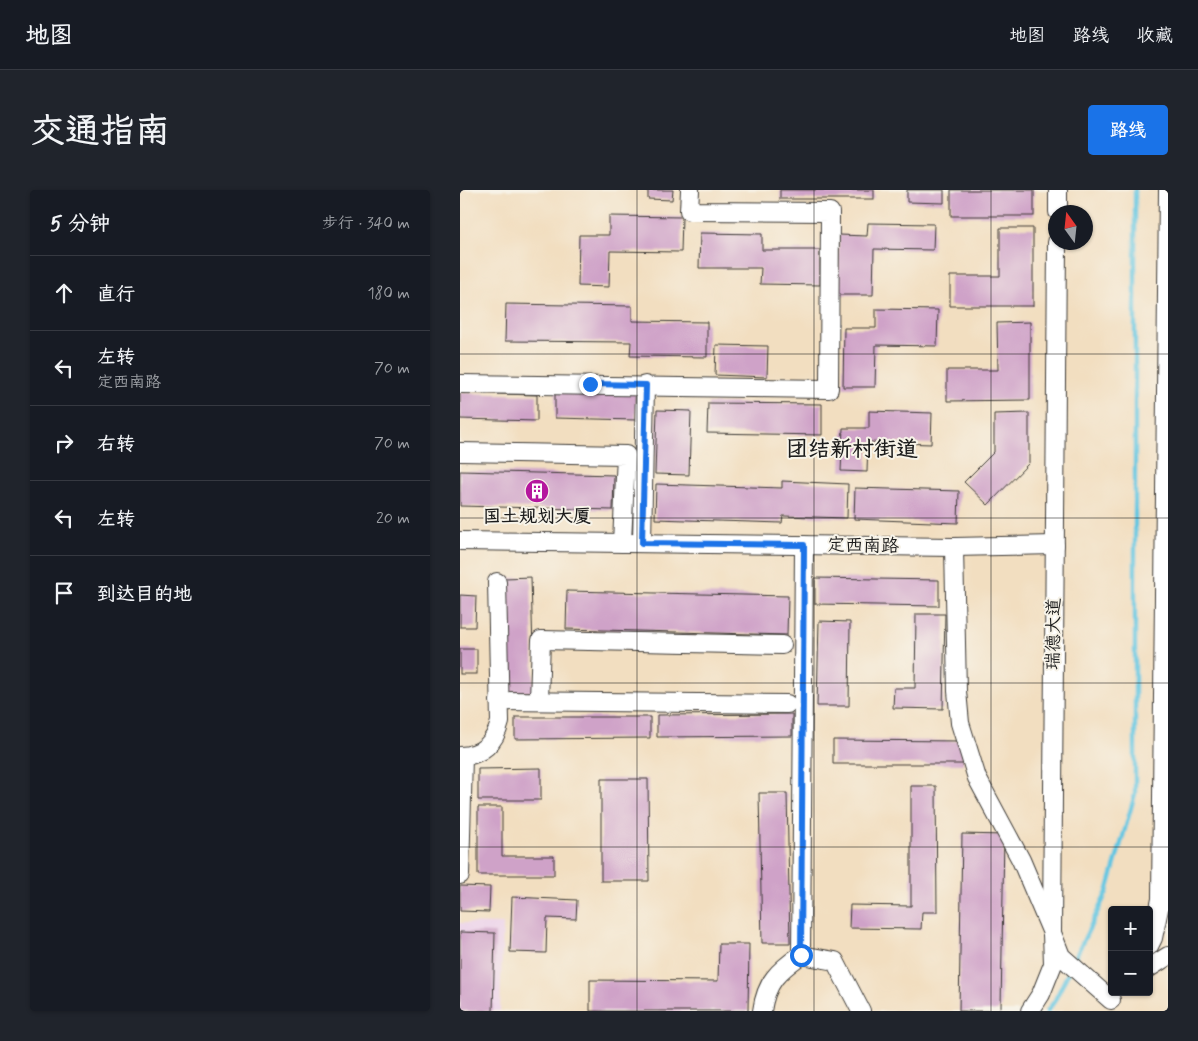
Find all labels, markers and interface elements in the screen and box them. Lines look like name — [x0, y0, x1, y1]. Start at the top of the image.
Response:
text: 地图 — [25, 21, 73, 52]
text: 地图 — [1009, 24, 1045, 48]
text: 路线 — [1073, 24, 1109, 48]
text: 收藏 — [1137, 24, 1173, 48]
button: 路线 — [1088, 105, 1168, 155]
text: 交通指南 — [30, 109, 170, 155]
north arrow — [1048, 205, 1093, 250]
text: 5 分钟 — [50, 210, 110, 238]
text: 步行 · 340 m — [322, 213, 410, 234]
icon: ahead — [50, 279, 78, 307]
text: 直行 — [97, 282, 135, 307]
text: 180 m — [367, 283, 410, 304]
text: 左转 — [97, 345, 135, 370]
icon: left — [50, 354, 78, 382]
text: 70 m — [374, 358, 410, 379]
text: 定西南路 — [97, 372, 161, 393]
route end — [579, 373, 602, 396]
icon: right — [50, 429, 78, 457]
text: 右转 — [97, 432, 135, 457]
text: 70 m — [374, 433, 410, 454]
district label: 团结新村街道 — [786, 436, 918, 464]
building icon: 国土规划大厦 — [524, 478, 550, 504]
icon: left — [50, 504, 78, 532]
place label: 国土规划大厦 — [483, 505, 591, 529]
text: 左转 — [97, 507, 135, 532]
text: 20 m — [376, 508, 410, 529]
street label: 定西南路 — [827, 533, 899, 559]
icon: arrive — [50, 579, 78, 607]
text: 到达目的地 — [97, 582, 192, 607]
street label: 瑞德大道 — [1041, 598, 1067, 670]
map controls — [1108, 906, 1153, 996]
button: + — [1108, 906, 1153, 951]
route start — [790, 944, 813, 967]
button: − — [1108, 951, 1153, 996]

